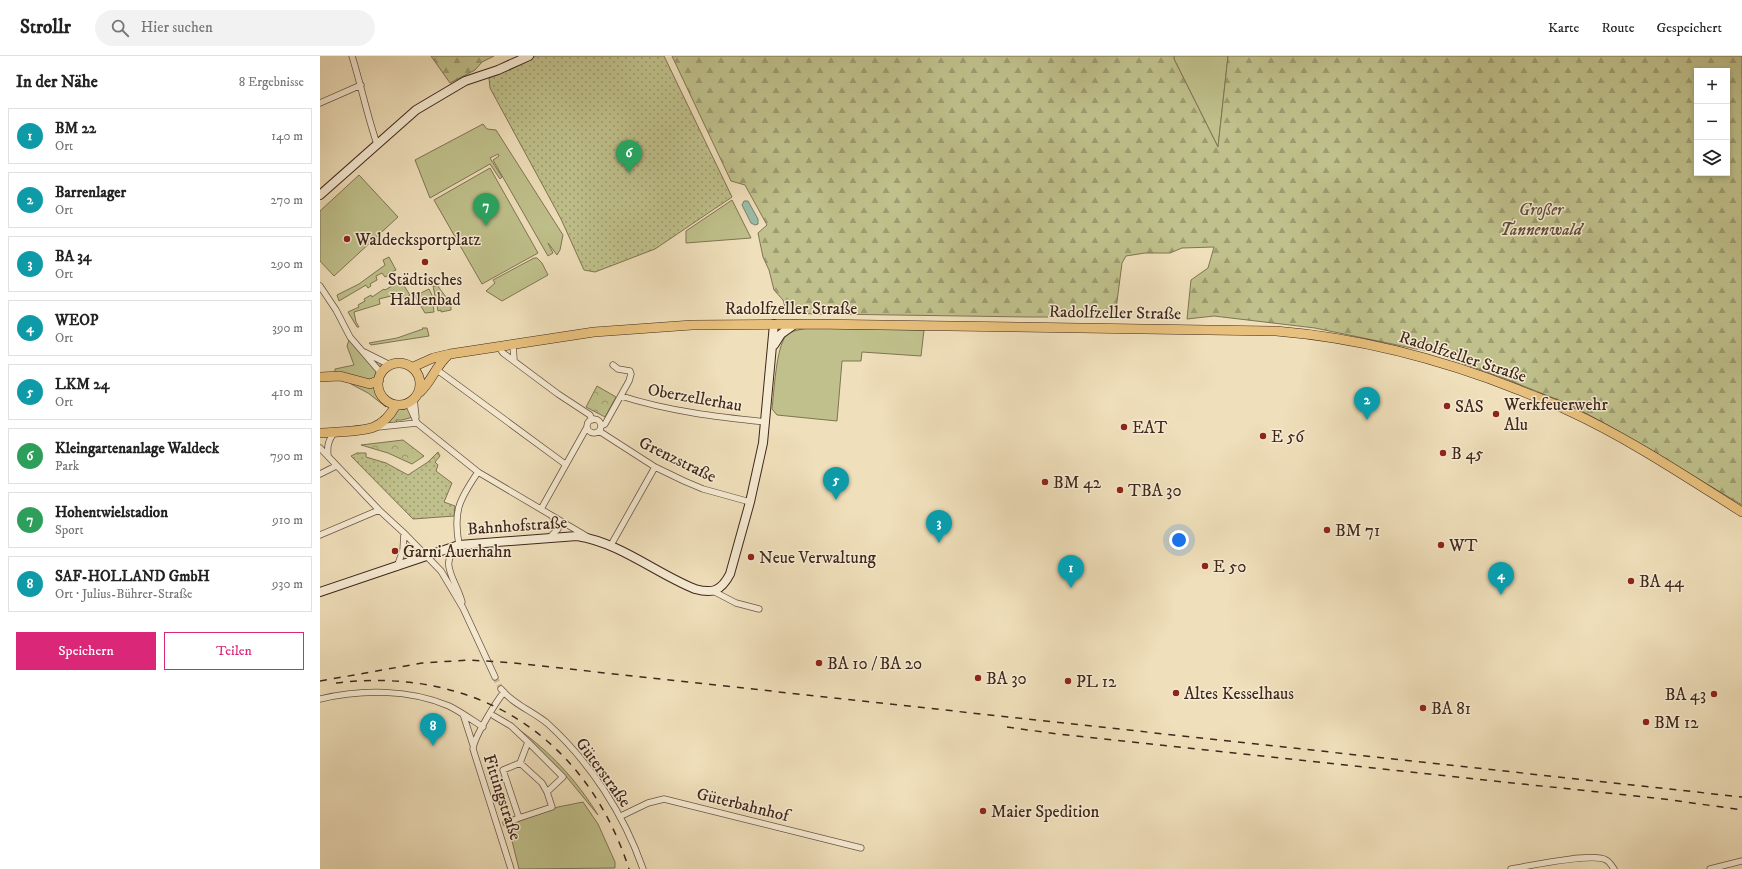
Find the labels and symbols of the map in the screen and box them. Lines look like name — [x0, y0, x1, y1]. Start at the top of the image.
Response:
pin: 6 — [616, 140, 642, 173]
pin: 7 — [473, 193, 499, 226]
park label: Großer Tannenwald — [1500, 199, 1585, 241]
place label: Waldecksportplatz — [354, 229, 482, 251]
marker: Waldecksportplatz — [342, 234, 352, 244]
marker: Städtisches Hallenbad — [420, 257, 430, 267]
place label: Städtisches Hallenbad — [388, 269, 463, 311]
street label: Radolfzeller Straße — [725, 298, 857, 320]
street label: Radolfzeller Straße — [1049, 301, 1181, 325]
street label: Radolfzeller Straße — [1396, 326, 1529, 388]
street label: Oberzellerhau — [646, 379, 744, 417]
pin: 2 — [1354, 387, 1380, 420]
place label: Werkfeuerwehr Alu — [1503, 394, 1608, 436]
place label: SAS — [1455, 396, 1484, 418]
marker: SAS — [1442, 401, 1452, 411]
marker: Werkfeuerwehr Alu — [1491, 409, 1501, 419]
place label: EAT — [1132, 417, 1167, 439]
marker: EAT — [1119, 422, 1129, 432]
place label: E 56 — [1271, 426, 1305, 448]
marker: E 56 — [1258, 431, 1268, 441]
street label: Grenzstraße — [635, 432, 720, 488]
place label: B 45 — [1451, 443, 1484, 465]
marker: B 45 — [1438, 448, 1448, 458]
pin: 5 — [823, 467, 849, 500]
place label: BM 42 — [1053, 472, 1102, 494]
marker: BM 42 — [1040, 477, 1050, 487]
place label: TBA 30 — [1128, 480, 1182, 502]
marker: TBA 30 — [1115, 485, 1125, 495]
pin: 3 — [926, 510, 952, 543]
street label: Bahnhofstraße — [466, 512, 568, 540]
place label: BM 71 — [1335, 520, 1380, 542]
marker: BM 71 — [1322, 525, 1332, 535]
your location — [1169, 530, 1189, 550]
place label: WT — [1448, 535, 1478, 557]
marker: WT — [1436, 540, 1446, 550]
place label: Garni Auerhahn — [403, 541, 512, 563]
marker: Garni Auerhahn — [390, 546, 400, 556]
place label: Neue Verwaltung — [759, 547, 877, 569]
marker: Neue Verwaltung — [746, 552, 756, 562]
pin: 1 — [1058, 555, 1084, 588]
place label: E 50 — [1213, 556, 1246, 578]
marker: E 50 — [1200, 561, 1210, 571]
pin: 4 — [1488, 562, 1514, 595]
place label: BA 44 — [1639, 571, 1685, 593]
marker: BA 44 — [1626, 576, 1636, 586]
place label: BA 10 / BA 20 — [827, 653, 922, 675]
marker: BA 10 / BA 20 — [814, 658, 824, 668]
place label: BA 30 — [986, 668, 1027, 690]
place label: PL 12 — [1076, 671, 1117, 693]
marker: BA 30 — [973, 673, 983, 683]
marker: PL 12 — [1063, 676, 1073, 686]
place label: Altes Kesselhaus — [1184, 683, 1294, 705]
place label: BA 43 — [1665, 684, 1706, 706]
marker: Altes Kesselhaus — [1171, 688, 1181, 698]
marker: BA 43 — [1709, 689, 1719, 699]
place label: BA 81 — [1431, 698, 1471, 720]
marker: BA 81 — [1418, 703, 1428, 713]
place label: BM 12 — [1654, 712, 1699, 734]
pin: 8 — [420, 713, 446, 746]
marker: BM 12 — [1641, 717, 1651, 727]
street label: Güterstraße — [571, 733, 636, 812]
street label: Fittingstraße — [478, 752, 526, 843]
street label: Güterbahnhof — [694, 783, 794, 828]
place label: Maier Spedition — [991, 801, 1100, 823]
marker: Maier Spedition — [978, 806, 988, 816]

